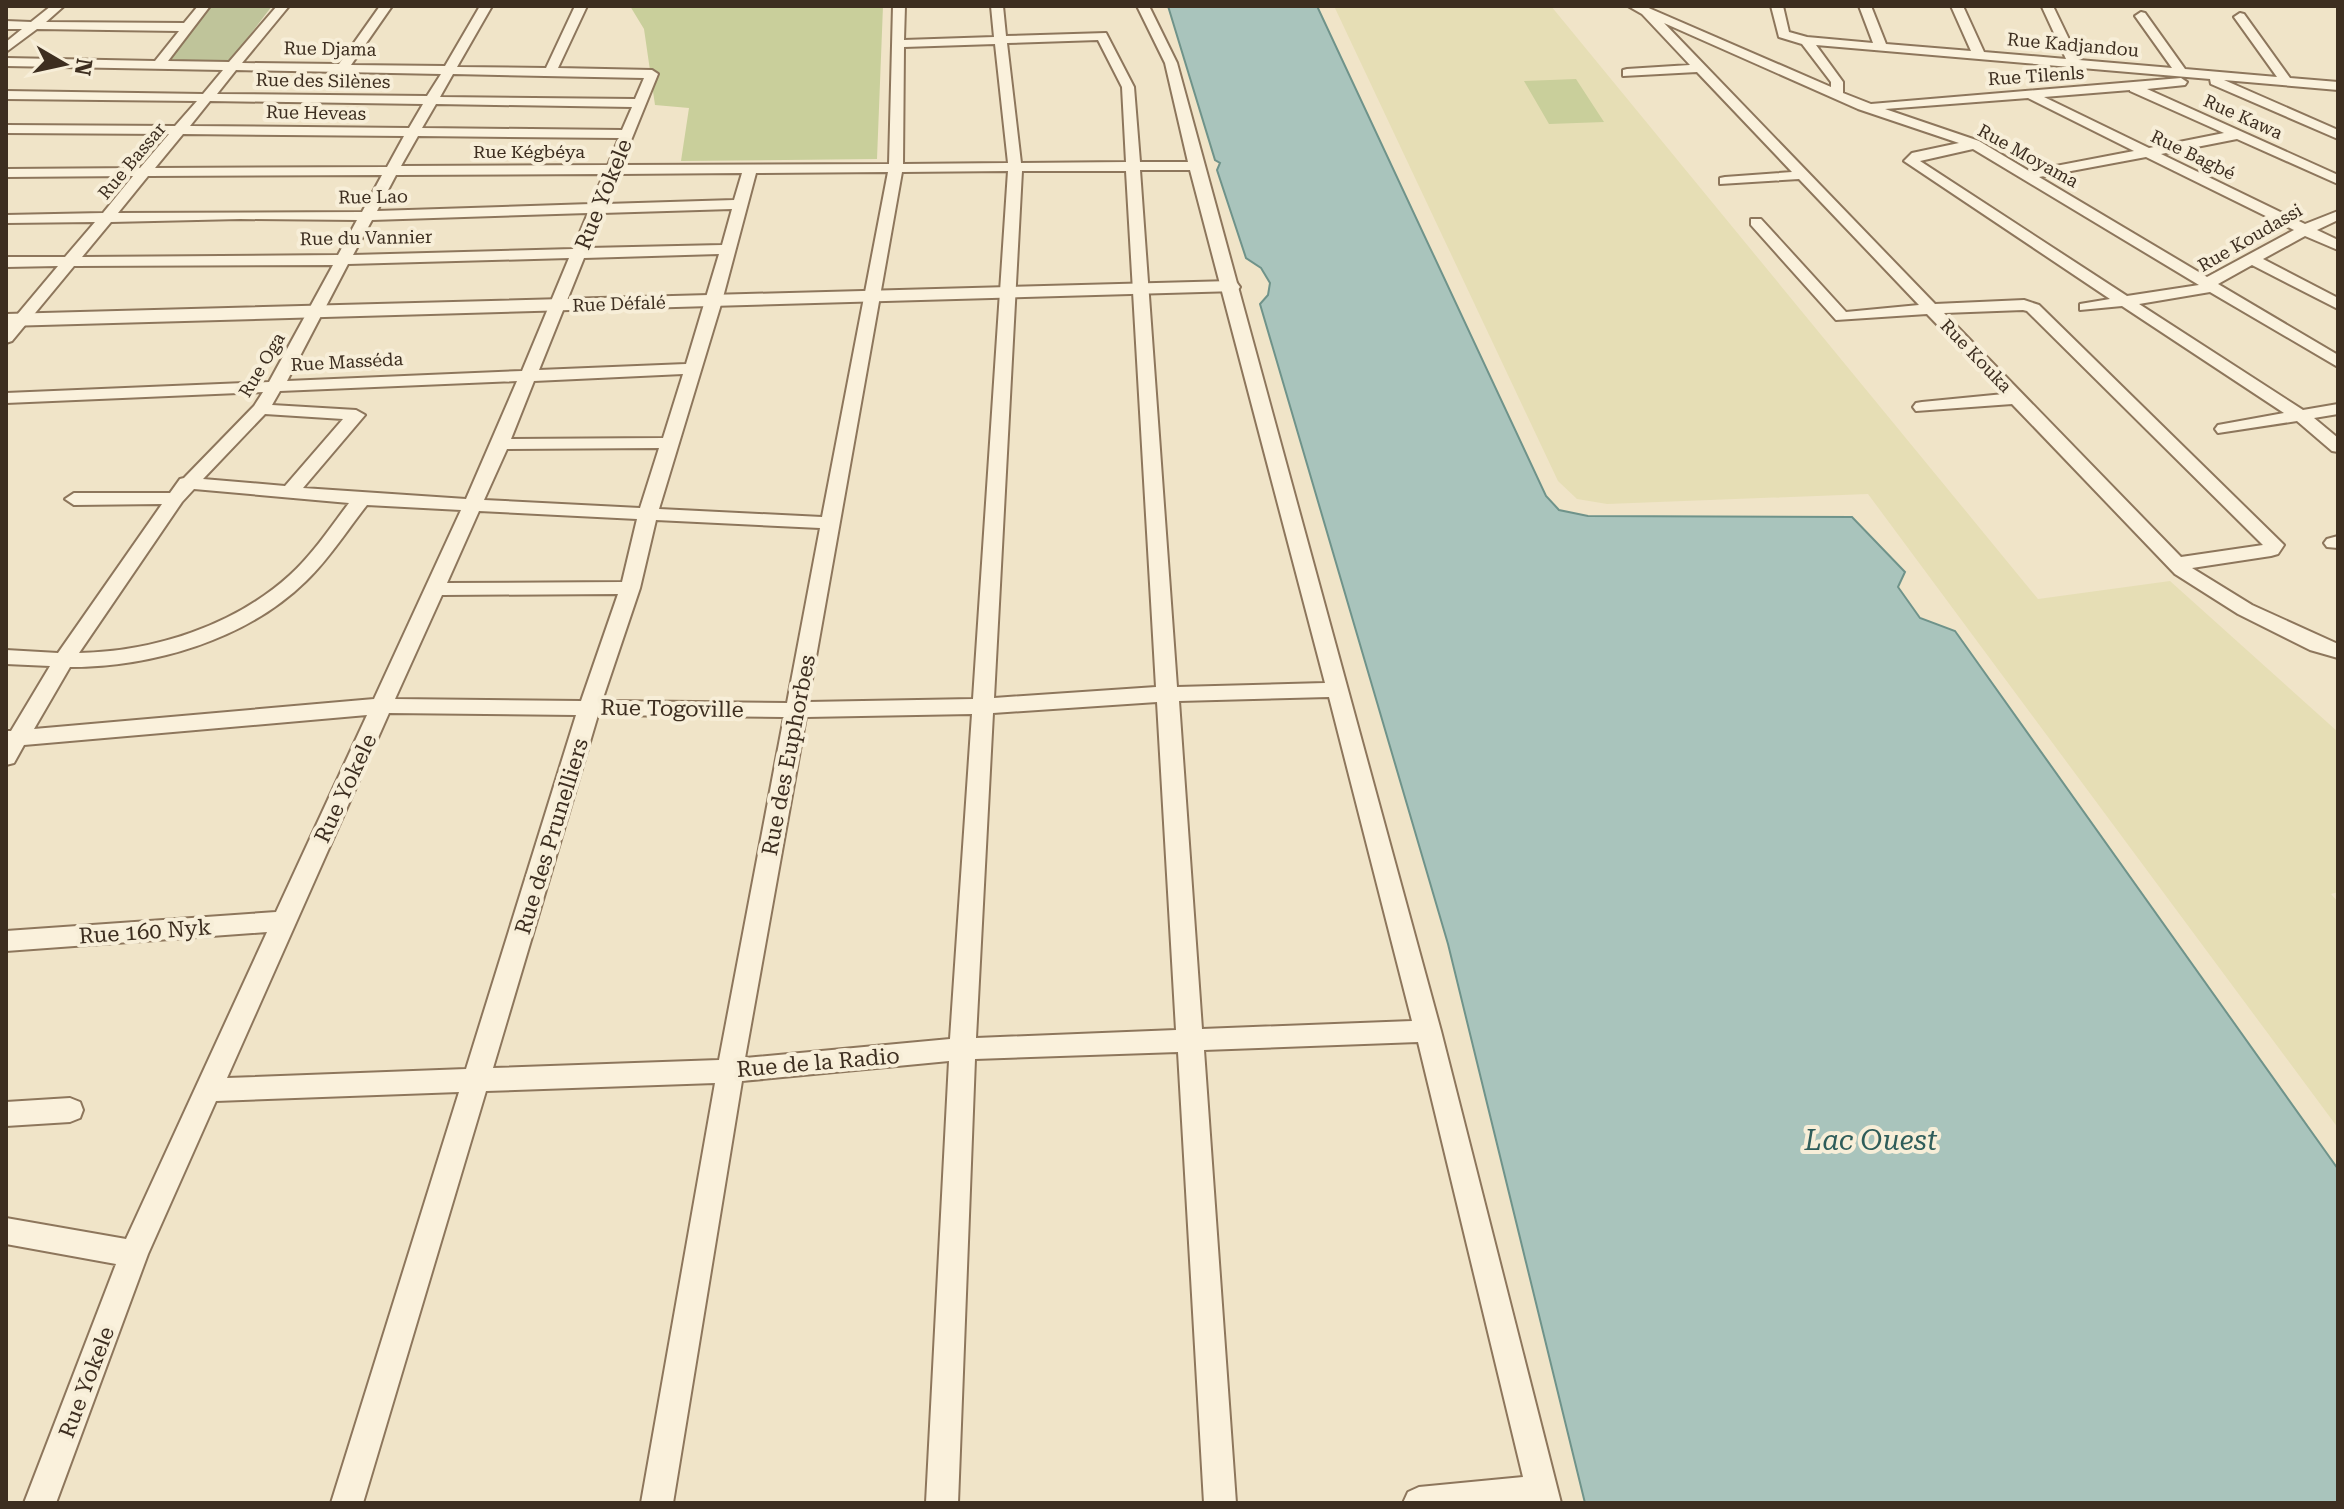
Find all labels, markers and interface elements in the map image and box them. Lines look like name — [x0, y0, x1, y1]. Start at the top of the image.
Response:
north arrow — [24, 24, 104, 104]
street label: Rue Kadjandou — [2006, 28, 2140, 61]
street label: Rue Djama — [283, 37, 377, 60]
text: N — [70, 57, 97, 77]
street label: Rue Tilenls — [1987, 62, 2085, 89]
street label: Rue des Silènes — [255, 69, 391, 92]
street label: Rue Kawa — [2200, 90, 2286, 143]
street label: Rue Heveas — [266, 101, 366, 124]
street label: Rue Bassar — [93, 118, 170, 203]
street label: Rue Moyama — [1974, 119, 2082, 192]
street label: Rue Bagbé — [2148, 125, 2239, 184]
street label: Rue Yokele — [570, 135, 637, 253]
street label: Rue Kégbéya — [473, 141, 585, 162]
street label: Rue Lao — [338, 185, 408, 208]
street label: Rue Koudassi — [2194, 199, 2306, 276]
street label: Rue du Vannier — [300, 226, 432, 249]
street label: Rue Défalé — [572, 291, 666, 316]
street label: Rue Kouka — [1936, 315, 2017, 397]
street label: Rue Oga — [234, 328, 289, 401]
street label: Rue Masséda — [290, 348, 404, 375]
street label: Rue des Euphorbes — [757, 653, 820, 858]
street label: Rue Togoville — [600, 695, 744, 722]
street label: Rue Yokele — [309, 730, 382, 847]
street label: Rue des Prunelliers — [510, 735, 593, 937]
street label: Rue 160 Nyk — [78, 914, 212, 949]
street label: Rue de la Radio — [735, 1043, 901, 1082]
water label: Lac Ouest — [1804, 1124, 1938, 1157]
street label: Rue Yokele — [54, 1323, 119, 1441]

